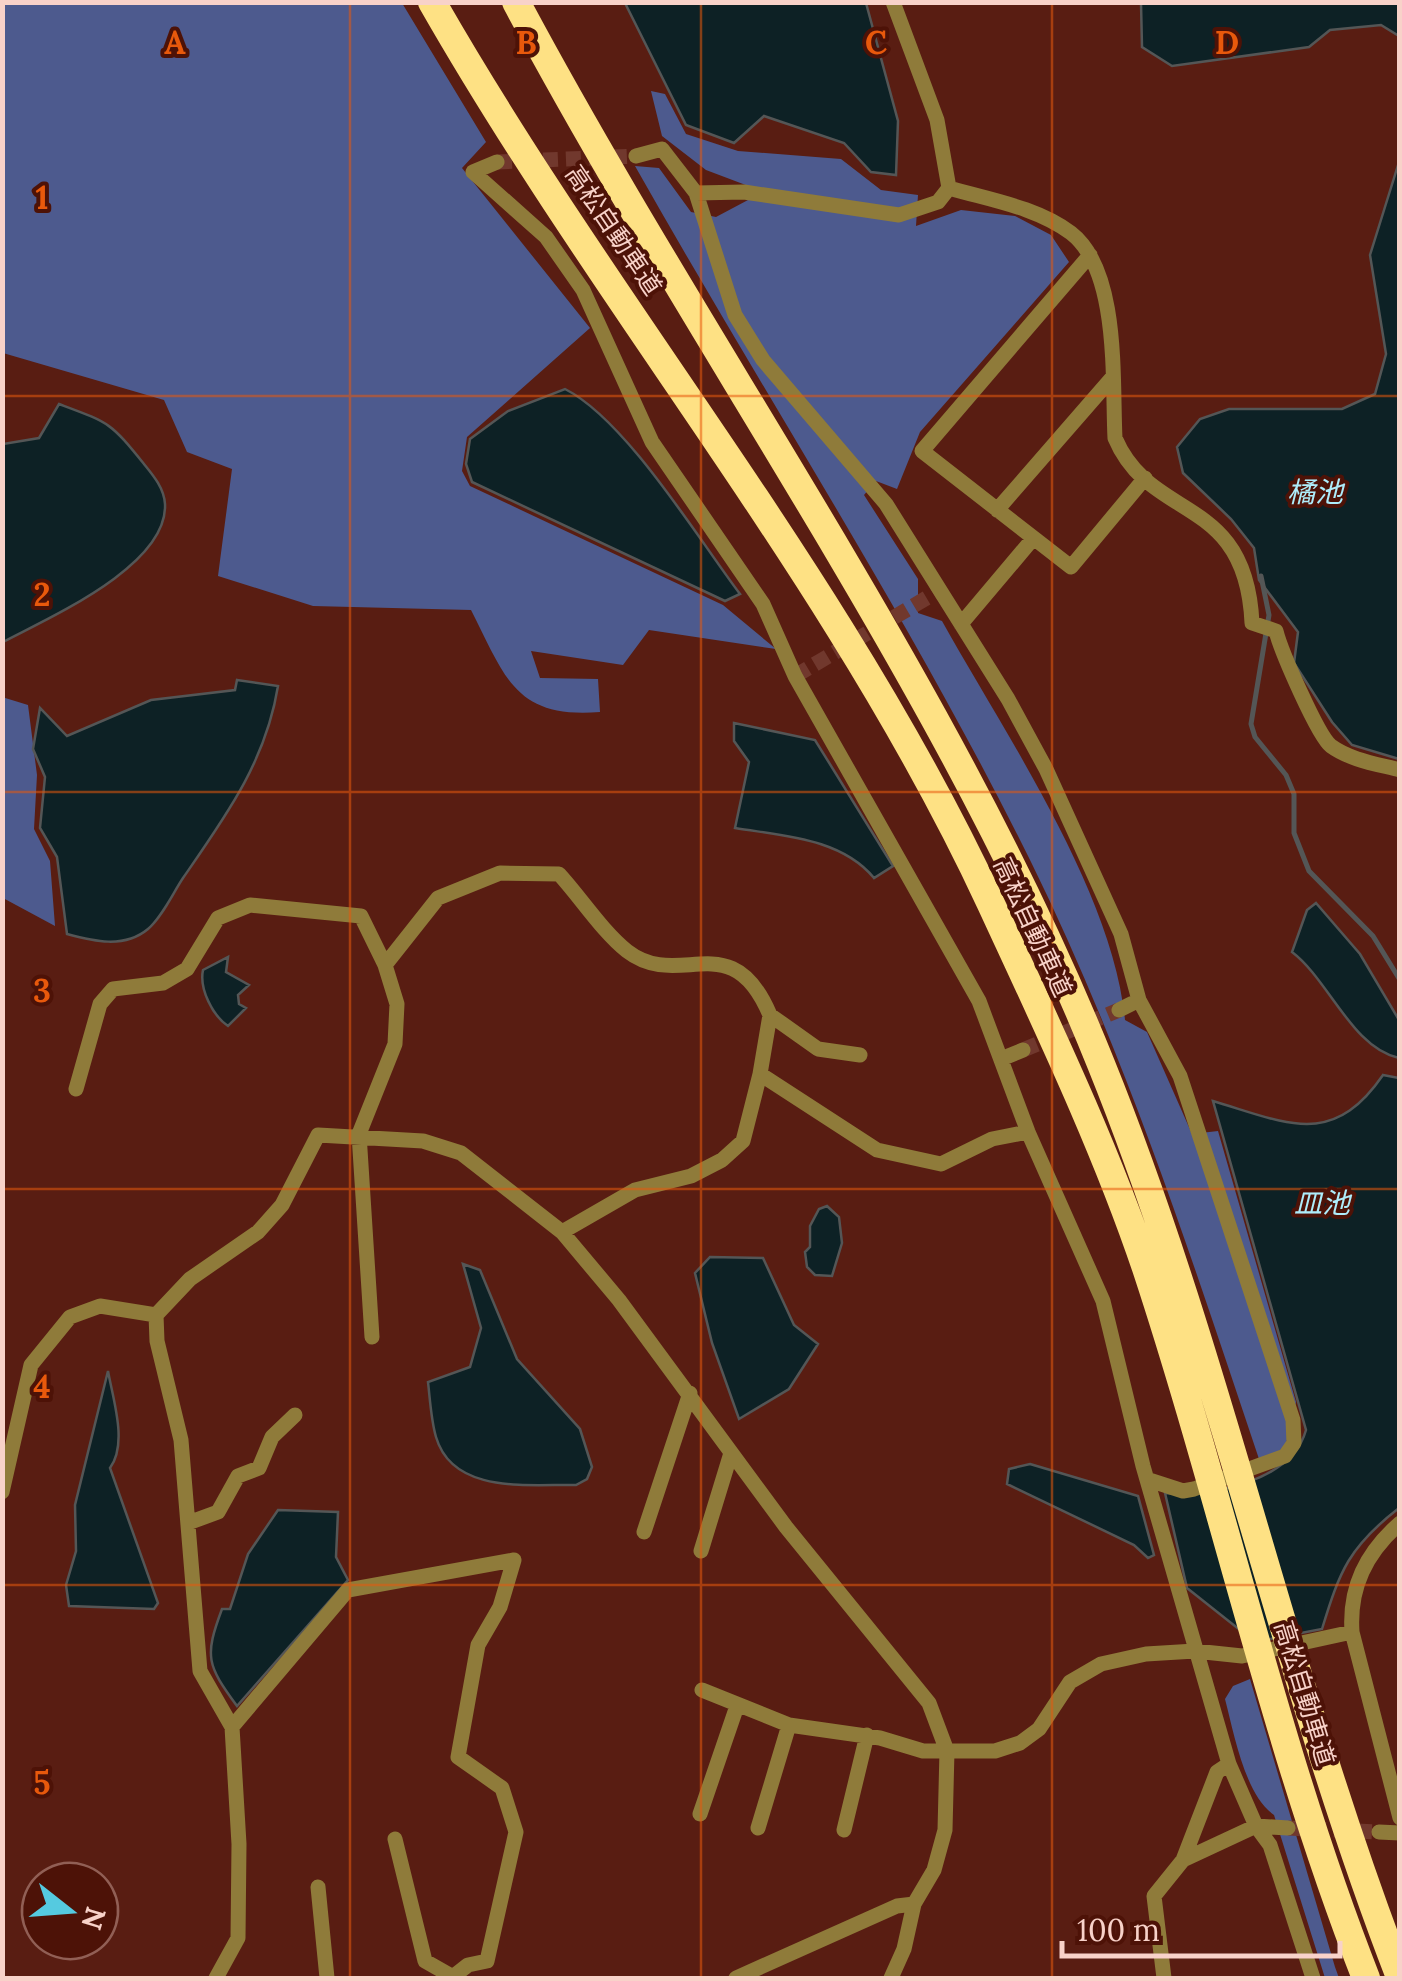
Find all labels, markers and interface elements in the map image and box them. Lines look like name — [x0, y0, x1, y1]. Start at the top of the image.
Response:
text: A — [164, 22, 186, 63]
text: B — [515, 22, 537, 63]
text: C — [865, 22, 887, 63]
text: D — [1215, 22, 1239, 63]
street label: 高松自動車道 — [559, 159, 669, 301]
text: 1 — [36, 177, 49, 218]
water label: 橘池 — [1287, 474, 1346, 510]
text: 2 — [33, 574, 51, 615]
street label: 高松自動車道 — [987, 852, 1079, 1002]
text: 3 — [33, 970, 51, 1011]
water label: 皿池 — [1294, 1185, 1353, 1221]
text: 4 — [33, 1366, 51, 1407]
street label: 高松自動車道 — [1268, 1617, 1342, 1769]
text: 5 — [33, 1762, 51, 1803]
north arrow — [20, 1861, 120, 1961]
scale bar — [1062, 1896, 1340, 1958]
text: N — [74, 1903, 114, 1934]
text: 100 m — [1077, 1911, 1160, 1949]

